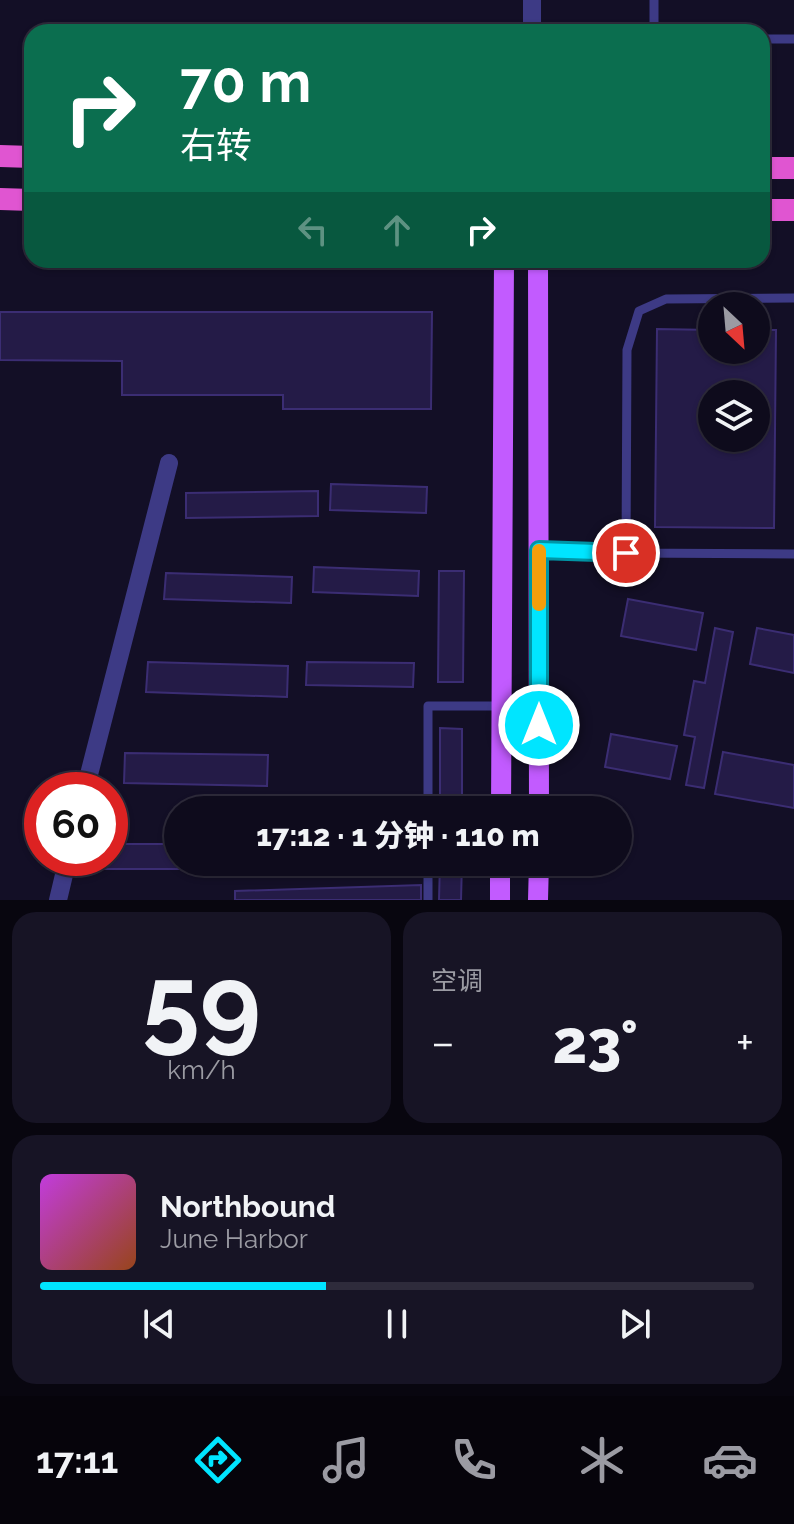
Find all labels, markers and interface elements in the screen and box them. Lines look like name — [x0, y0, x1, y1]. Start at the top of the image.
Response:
text: 70 m — [180, 49, 311, 115]
icon: right — [48, 56, 152, 160]
text: 右转 — [180, 124, 252, 166]
icon: left — [291, 208, 335, 252]
icon: ahead — [375, 208, 419, 252]
icon: right — [459, 208, 503, 252]
north arrow — [698, 292, 770, 364]
map controls — [698, 292, 770, 452]
button: layers — [698, 380, 770, 452]
pin — [592, 519, 660, 587]
icon: arrive — [604, 531, 648, 575]
position arrow — [497, 683, 581, 767]
speed limit sign: 60 — [24, 772, 128, 876]
text: 17:12 · 1 分钟 · 110 m — [256, 818, 540, 853]
text: 59 — [142, 942, 261, 1064]
text: 空调 — [431, 966, 483, 996]
text: 23° — [552, 1007, 638, 1077]
text: − — [431, 1017, 455, 1068]
text: + — [736, 1017, 754, 1068]
text: km/h — [167, 1055, 236, 1085]
text: Northbound — [160, 1189, 335, 1224]
text: June Harbor — [160, 1224, 308, 1254]
icon: previous — [137, 1302, 181, 1346]
icon: pause — [375, 1302, 419, 1346]
icon: next — [613, 1302, 657, 1346]
icon: directions — [190, 1432, 246, 1488]
icon: music — [318, 1432, 374, 1488]
icon: phone — [446, 1432, 502, 1488]
icon: climate — [574, 1432, 630, 1488]
icon: car — [702, 1432, 758, 1488]
text: 17:11 — [36, 1439, 118, 1481]

